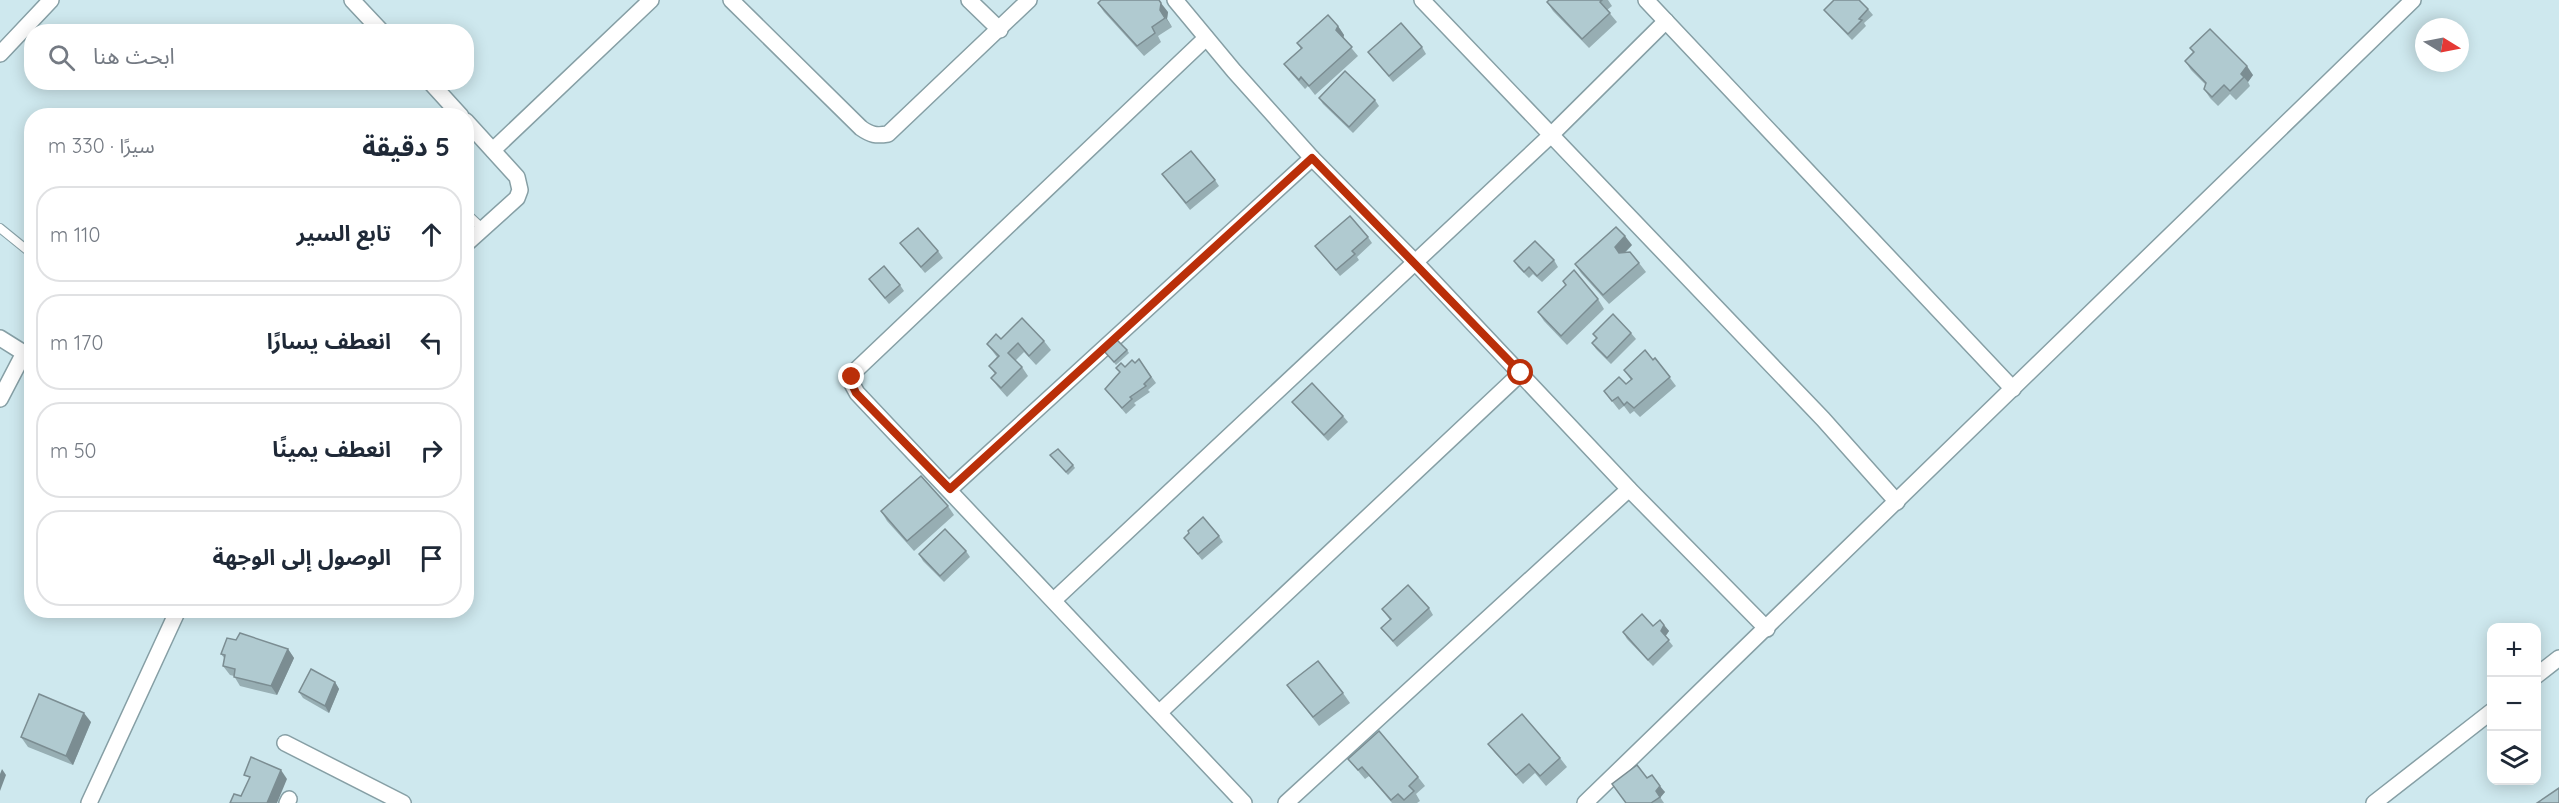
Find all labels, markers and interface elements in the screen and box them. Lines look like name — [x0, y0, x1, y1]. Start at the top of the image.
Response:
north arrow — [2415, 18, 2469, 72]
search box — [24, 24, 474, 90]
icon: search — [45, 41, 78, 74]
text: ابحث هنا — [93, 42, 175, 70]
text: 5 دقيقة — [362, 130, 450, 163]
text: سيرًا · 330 m — [48, 133, 155, 158]
icon: ahead — [415, 218, 448, 251]
text: تابع السير — [297, 219, 391, 247]
text: 110 m — [50, 222, 100, 247]
icon: left — [415, 326, 448, 359]
text: انعطف يسارًا — [267, 327, 391, 355]
text: 170 m — [50, 330, 103, 355]
route start — [1507, 359, 1533, 385]
route end — [838, 363, 864, 389]
icon: right — [415, 434, 448, 467]
text: انعطف يمينًا — [272, 435, 391, 463]
text: 50 m — [50, 438, 97, 463]
icon: arrive — [415, 542, 448, 575]
text: الوصول إلى الوجهة — [213, 543, 391, 571]
map controls — [2487, 623, 2541, 785]
button: + — [2487, 623, 2541, 677]
button: − — [2487, 677, 2541, 731]
button: layers — [2487, 731, 2541, 785]

